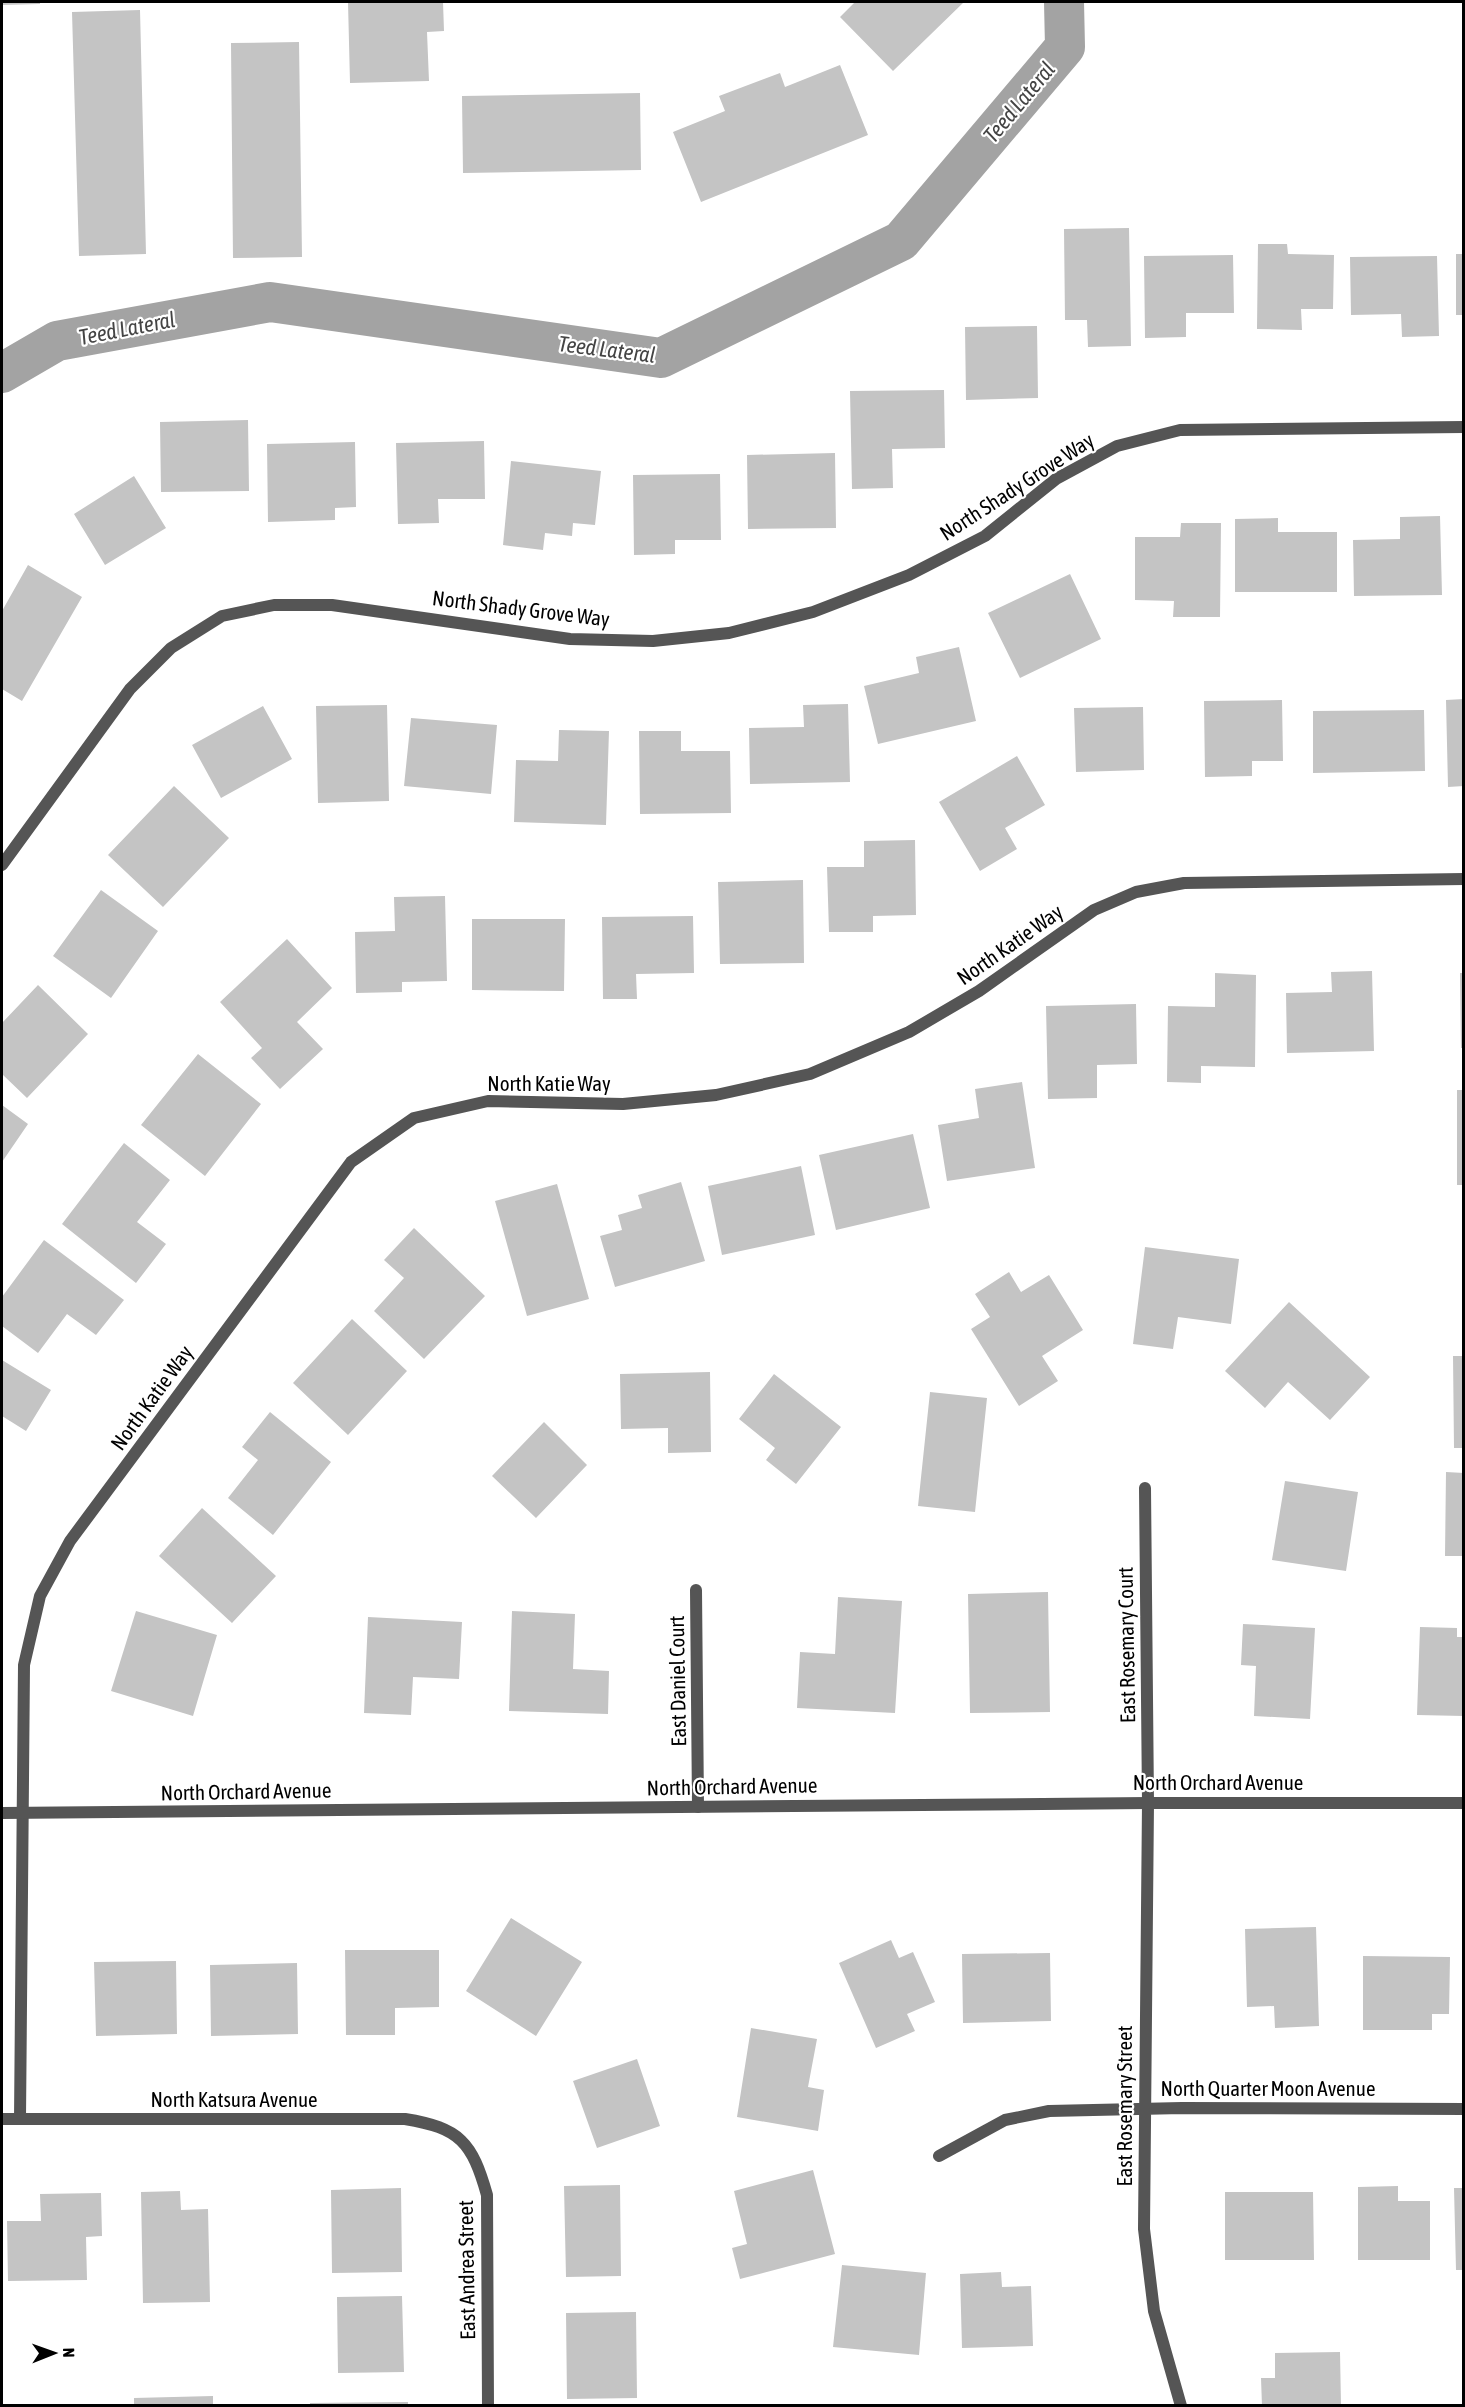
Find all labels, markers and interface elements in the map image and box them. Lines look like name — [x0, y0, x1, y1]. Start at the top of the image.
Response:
water label: Teed Lateral — [978, 56, 1060, 148]
water label: Teed Lateral — [77, 306, 177, 350]
water label: Teed Lateral — [557, 330, 657, 368]
street label: North Shady Grove Way — [935, 427, 1098, 545]
street label: North Shady Grove Way — [431, 585, 611, 631]
street label: North Katie Way — [952, 899, 1067, 989]
street label: North Katie Way — [487, 1071, 611, 1095]
street label: North Katie Way — [105, 1340, 197, 1454]
street label: East Rosemary Court — [1113, 1567, 1139, 1723]
street label: East Daniel Court — [664, 1615, 690, 1747]
street label: North Orchard Avenue — [1133, 1770, 1303, 1794]
street label: North Orchard Avenue — [646, 1773, 818, 1799]
street label: North Orchard Avenue — [160, 1778, 332, 1804]
street label: East Rosemary Street — [1112, 2025, 1136, 2187]
street label: North Quarter Moon Avenue — [1161, 2076, 1375, 2100]
street label: North Katsura Avenue — [150, 2087, 318, 2111]
street label: East Andrea Street — [453, 2200, 479, 2340]
north arrow — [24, 2323, 84, 2383]
text: N — [60, 2348, 78, 2358]

